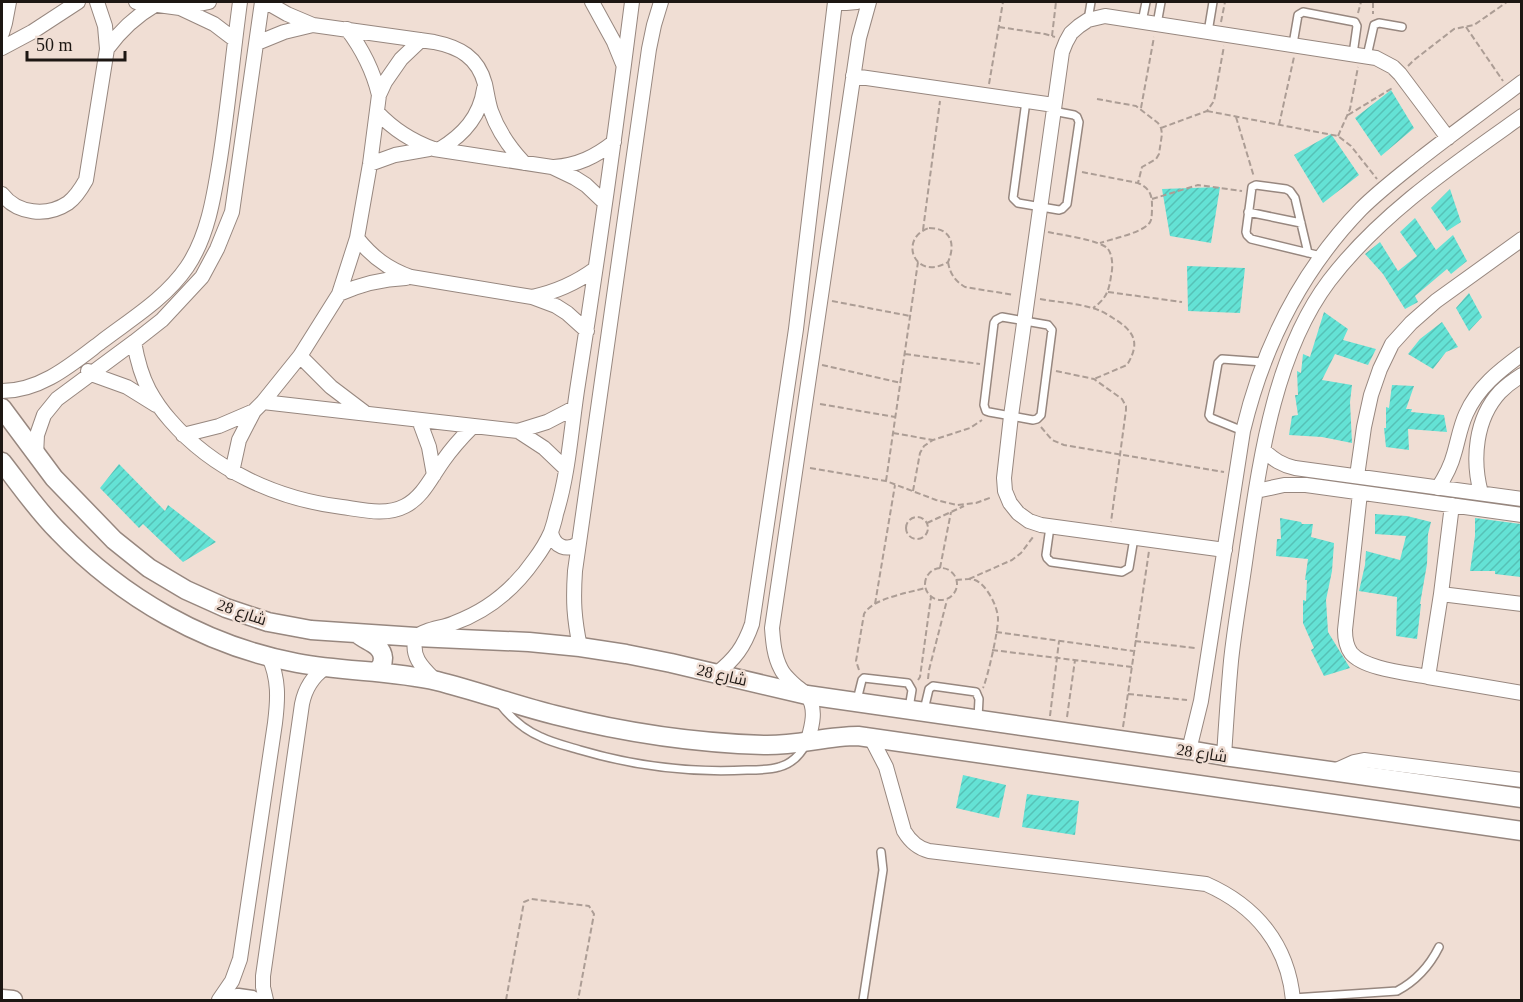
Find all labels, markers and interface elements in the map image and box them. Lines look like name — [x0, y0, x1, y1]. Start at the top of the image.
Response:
scale bar — [27, 24, 124, 62]
text: 50 m — [36, 35, 73, 55]
street label: شارع 28 — [214, 596, 269, 631]
street label: شارع 28 — [695, 661, 749, 692]
street label: شارع 28 — [1175, 741, 1229, 768]

